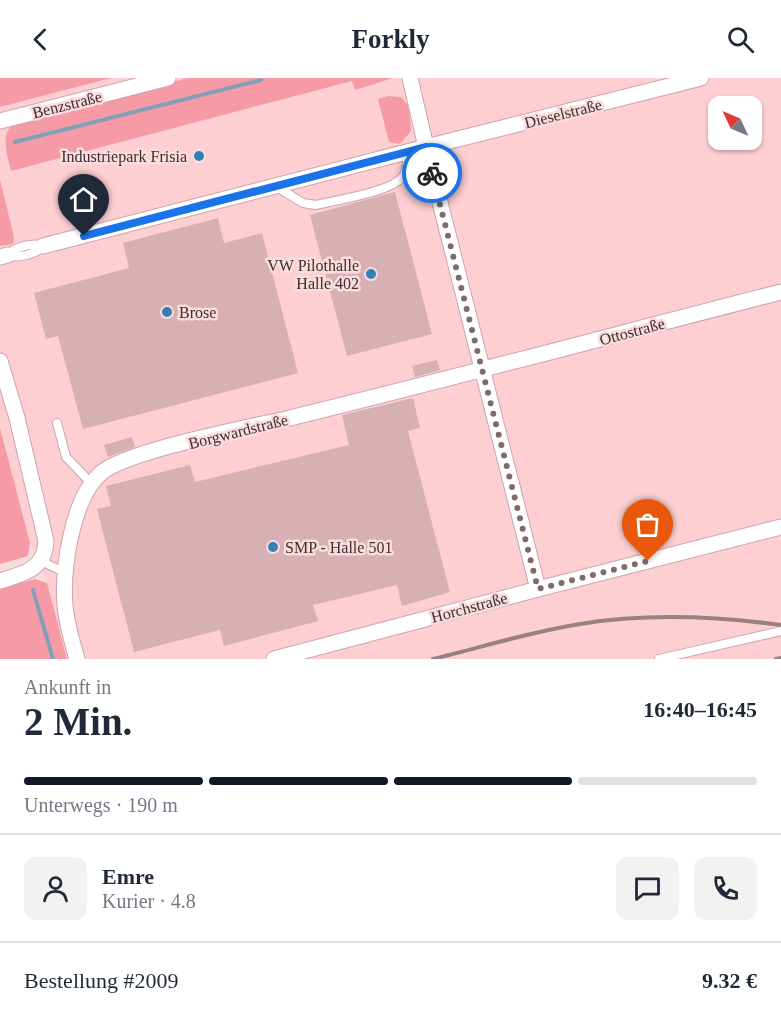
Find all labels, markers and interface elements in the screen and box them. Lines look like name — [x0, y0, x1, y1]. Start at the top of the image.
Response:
icon: back — [24, 23, 57, 56]
icon: search — [724, 23, 757, 56]
text: Forkly — [352, 24, 430, 54]
street label: Benzstraße — [31, 88, 104, 121]
street label: Dieselstraße — [523, 96, 604, 131]
north arrow — [708, 96, 762, 150]
map controls — [708, 96, 762, 150]
courier — [402, 143, 462, 203]
place label: Industriepark Frisia — [61, 148, 187, 166]
marker: Industriepark Frisia — [192, 149, 206, 163]
icon: bike — [416, 157, 449, 190]
pin — [58, 174, 109, 236]
icon: home — [67, 183, 100, 216]
place label: VW Pilothalle Halle 402 — [267, 257, 359, 292]
marker: VW Pilothalle Halle 402 — [364, 267, 378, 281]
place label: Brose — [179, 304, 216, 321]
marker: Brose — [160, 305, 174, 319]
street label: Ottostraße — [598, 315, 667, 348]
street label: Borgwardstraße — [187, 411, 290, 453]
pin — [622, 499, 673, 561]
icon: bag — [631, 508, 664, 541]
place label: SMP - Halle 501 — [285, 539, 392, 556]
marker: SMP - Halle 501 — [266, 540, 280, 554]
street label: Horchstraße — [429, 589, 509, 626]
text: Ankunft in — [24, 676, 111, 698]
text: 16:40–16:45 — [643, 697, 757, 722]
text: 2 Min. — [24, 700, 132, 743]
text: Unterwegs · 190 m — [24, 794, 178, 816]
button: person — [24, 857, 87, 920]
button: chat — [616, 857, 679, 920]
button: phone — [694, 857, 757, 920]
text: Emre — [102, 864, 154, 889]
text: Kurier · 4.8 — [102, 890, 196, 912]
text: Bestellung #2009 — [24, 968, 179, 993]
text: 9.32 € — [702, 968, 757, 993]

